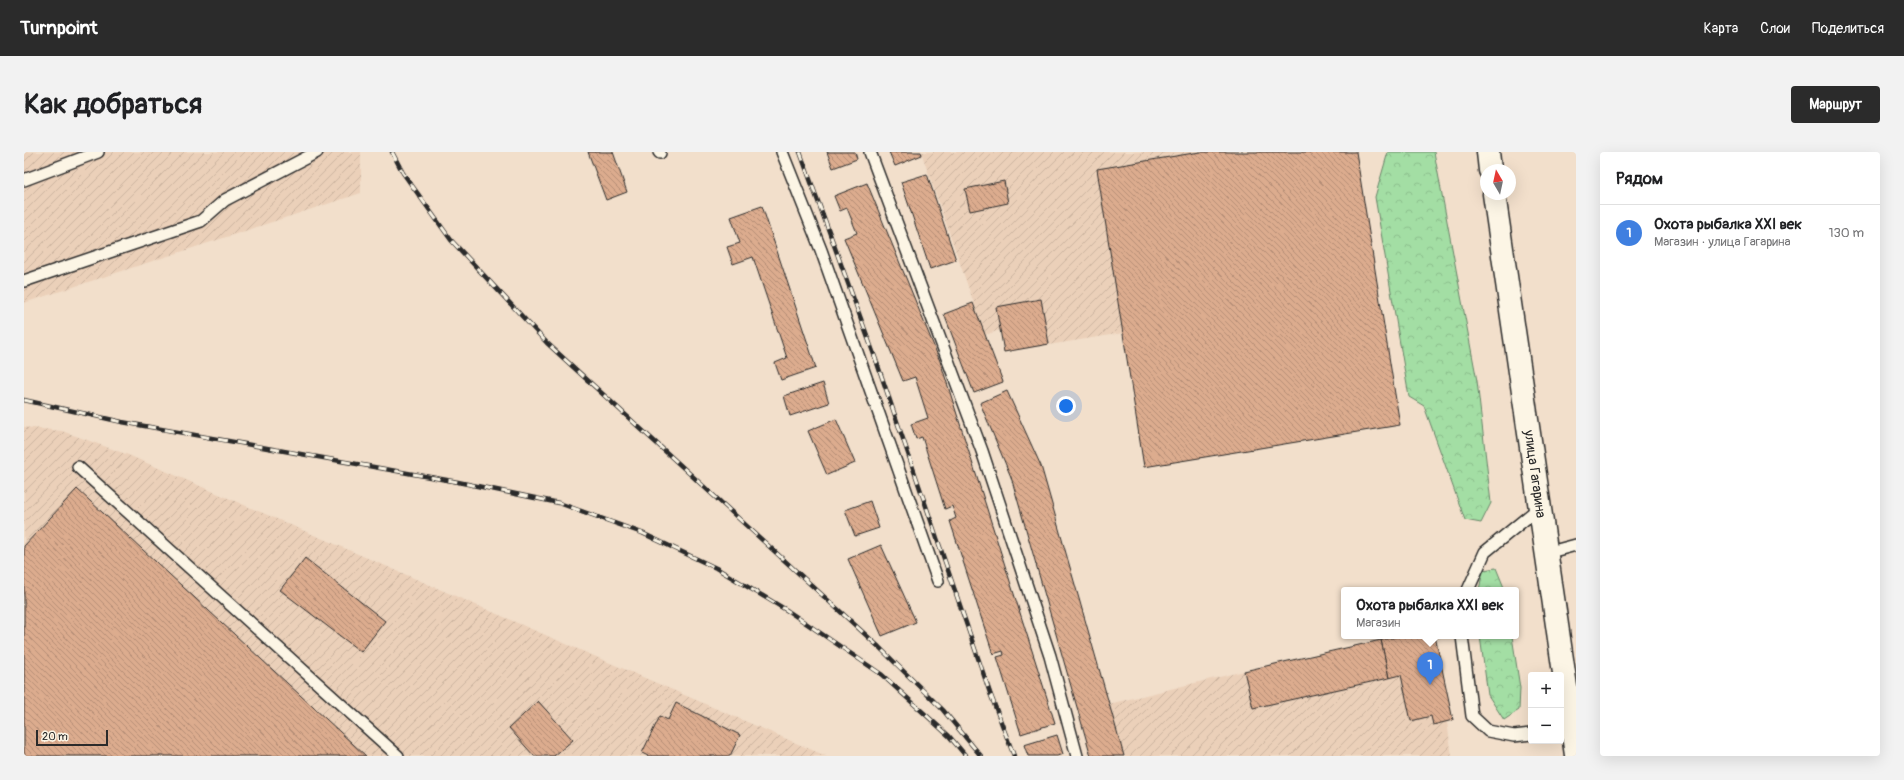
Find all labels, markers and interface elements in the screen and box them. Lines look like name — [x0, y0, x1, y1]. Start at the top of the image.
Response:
text: Turnpoint — [20, 16, 98, 40]
text: Карта — [1704, 20, 1738, 37]
text: Слои — [1760, 20, 1790, 37]
text: Поделиться — [1812, 20, 1884, 37]
button: Маршрут — [1791, 86, 1880, 123]
text: Как добраться — [24, 87, 202, 122]
north arrow — [1480, 164, 1516, 200]
text: Рядом — [1616, 168, 1663, 189]
text: Охота рыбалка XXI век — [1654, 215, 1802, 234]
text: 1 — [1626, 225, 1632, 241]
text: 130 m — [1828, 225, 1864, 241]
text: Магазин · улица Гагарина — [1654, 234, 1791, 250]
your location — [1056, 396, 1076, 416]
street label: улица Гагарина — [1520, 428, 1550, 519]
popup — [1341, 587, 1519, 639]
text: Охота рыбалка XXI век — [1356, 596, 1504, 615]
text: Магазин — [1356, 615, 1400, 631]
pin: 1 — [1417, 652, 1443, 685]
map controls — [1528, 672, 1564, 744]
button: + — [1528, 672, 1564, 708]
button: − — [1528, 708, 1564, 744]
scale bar — [36, 728, 108, 747]
text: 20 m — [42, 730, 68, 743]

